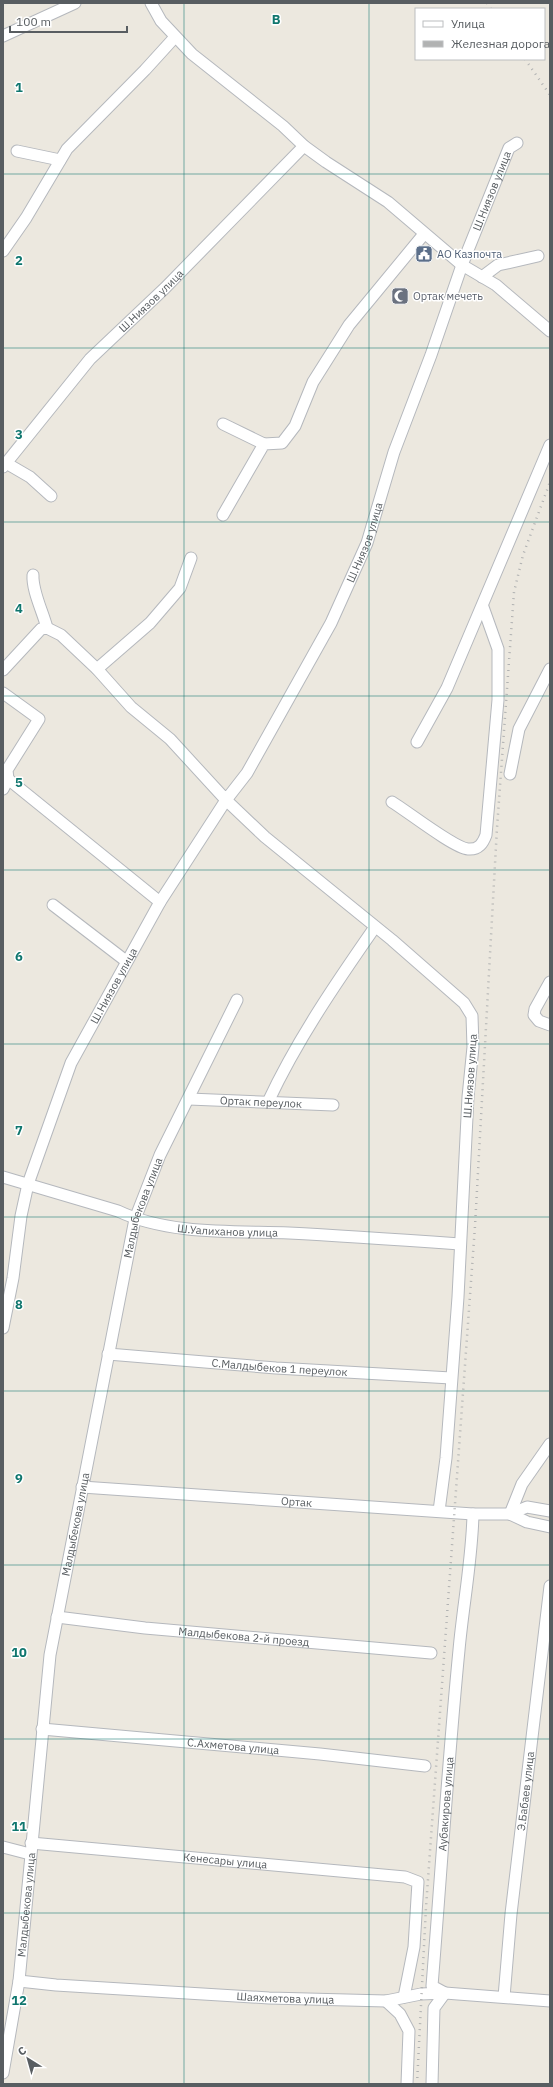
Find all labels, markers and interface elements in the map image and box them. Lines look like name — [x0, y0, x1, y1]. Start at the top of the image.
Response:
scale bar — [10, 8, 127, 34]
legend — [415, 8, 545, 60]
text: B — [272, 11, 281, 28]
text: 100 m — [16, 14, 51, 29]
text: Улица — [451, 16, 485, 31]
text: Железная дорога — [451, 36, 551, 51]
text: 1 — [15, 79, 23, 96]
street label: Ш.Ниязов улица — [469, 149, 514, 233]
public building icon: АО Казпочта — [414, 244, 434, 264]
place label: АО Казпочта — [437, 247, 502, 261]
text: 2 — [15, 252, 23, 269]
street label: Ш.Ниязов улица — [116, 266, 186, 335]
mosque icon: Ортак мечеть — [390, 286, 410, 306]
place label: Ортак мечеть — [413, 289, 483, 303]
text: 3 — [15, 426, 23, 443]
street label: Ш.Ниязов улица — [343, 501, 386, 585]
text: 4 — [15, 600, 23, 617]
text: 5 — [15, 774, 23, 791]
street label: Ш.Ниязов улица — [87, 945, 140, 1026]
text: 6 — [15, 948, 23, 965]
street label: Ш.Ниязов улица — [460, 1033, 480, 1119]
street label: Ортак переулок — [220, 1093, 302, 1111]
text: 7 — [15, 1122, 23, 1139]
street label: Малдыбекова улица — [121, 1155, 165, 1259]
street label: Ш.Уалиханов улица — [176, 1221, 278, 1240]
text: 8 — [15, 1296, 23, 1313]
street label: С.Малдыбеков 1 переулок — [211, 1356, 348, 1379]
text: 9 — [15, 1470, 23, 1487]
street label: Малдыбекова улица — [59, 1471, 92, 1577]
street label: Ортак — [281, 1494, 312, 1510]
street label: Малдыбекова 2-й проезд — [178, 1624, 311, 1649]
text: 10 — [11, 1644, 27, 1661]
street label: С.Ахметова улица — [187, 1735, 280, 1757]
street label: Э.Бабаев улица — [514, 1751, 537, 1832]
street label: Аубакирова улица — [435, 1756, 457, 1852]
text: 11 — [11, 1818, 27, 1835]
street label: Кенесары улица — [183, 1850, 268, 1871]
street label: Малдыбекова улица — [14, 1852, 38, 1958]
street label: Шаяхметова улица — [236, 1989, 335, 2007]
text: 12 — [11, 1992, 27, 2009]
north arrow — [8, 2039, 48, 2079]
text: С — [15, 2043, 29, 2059]

